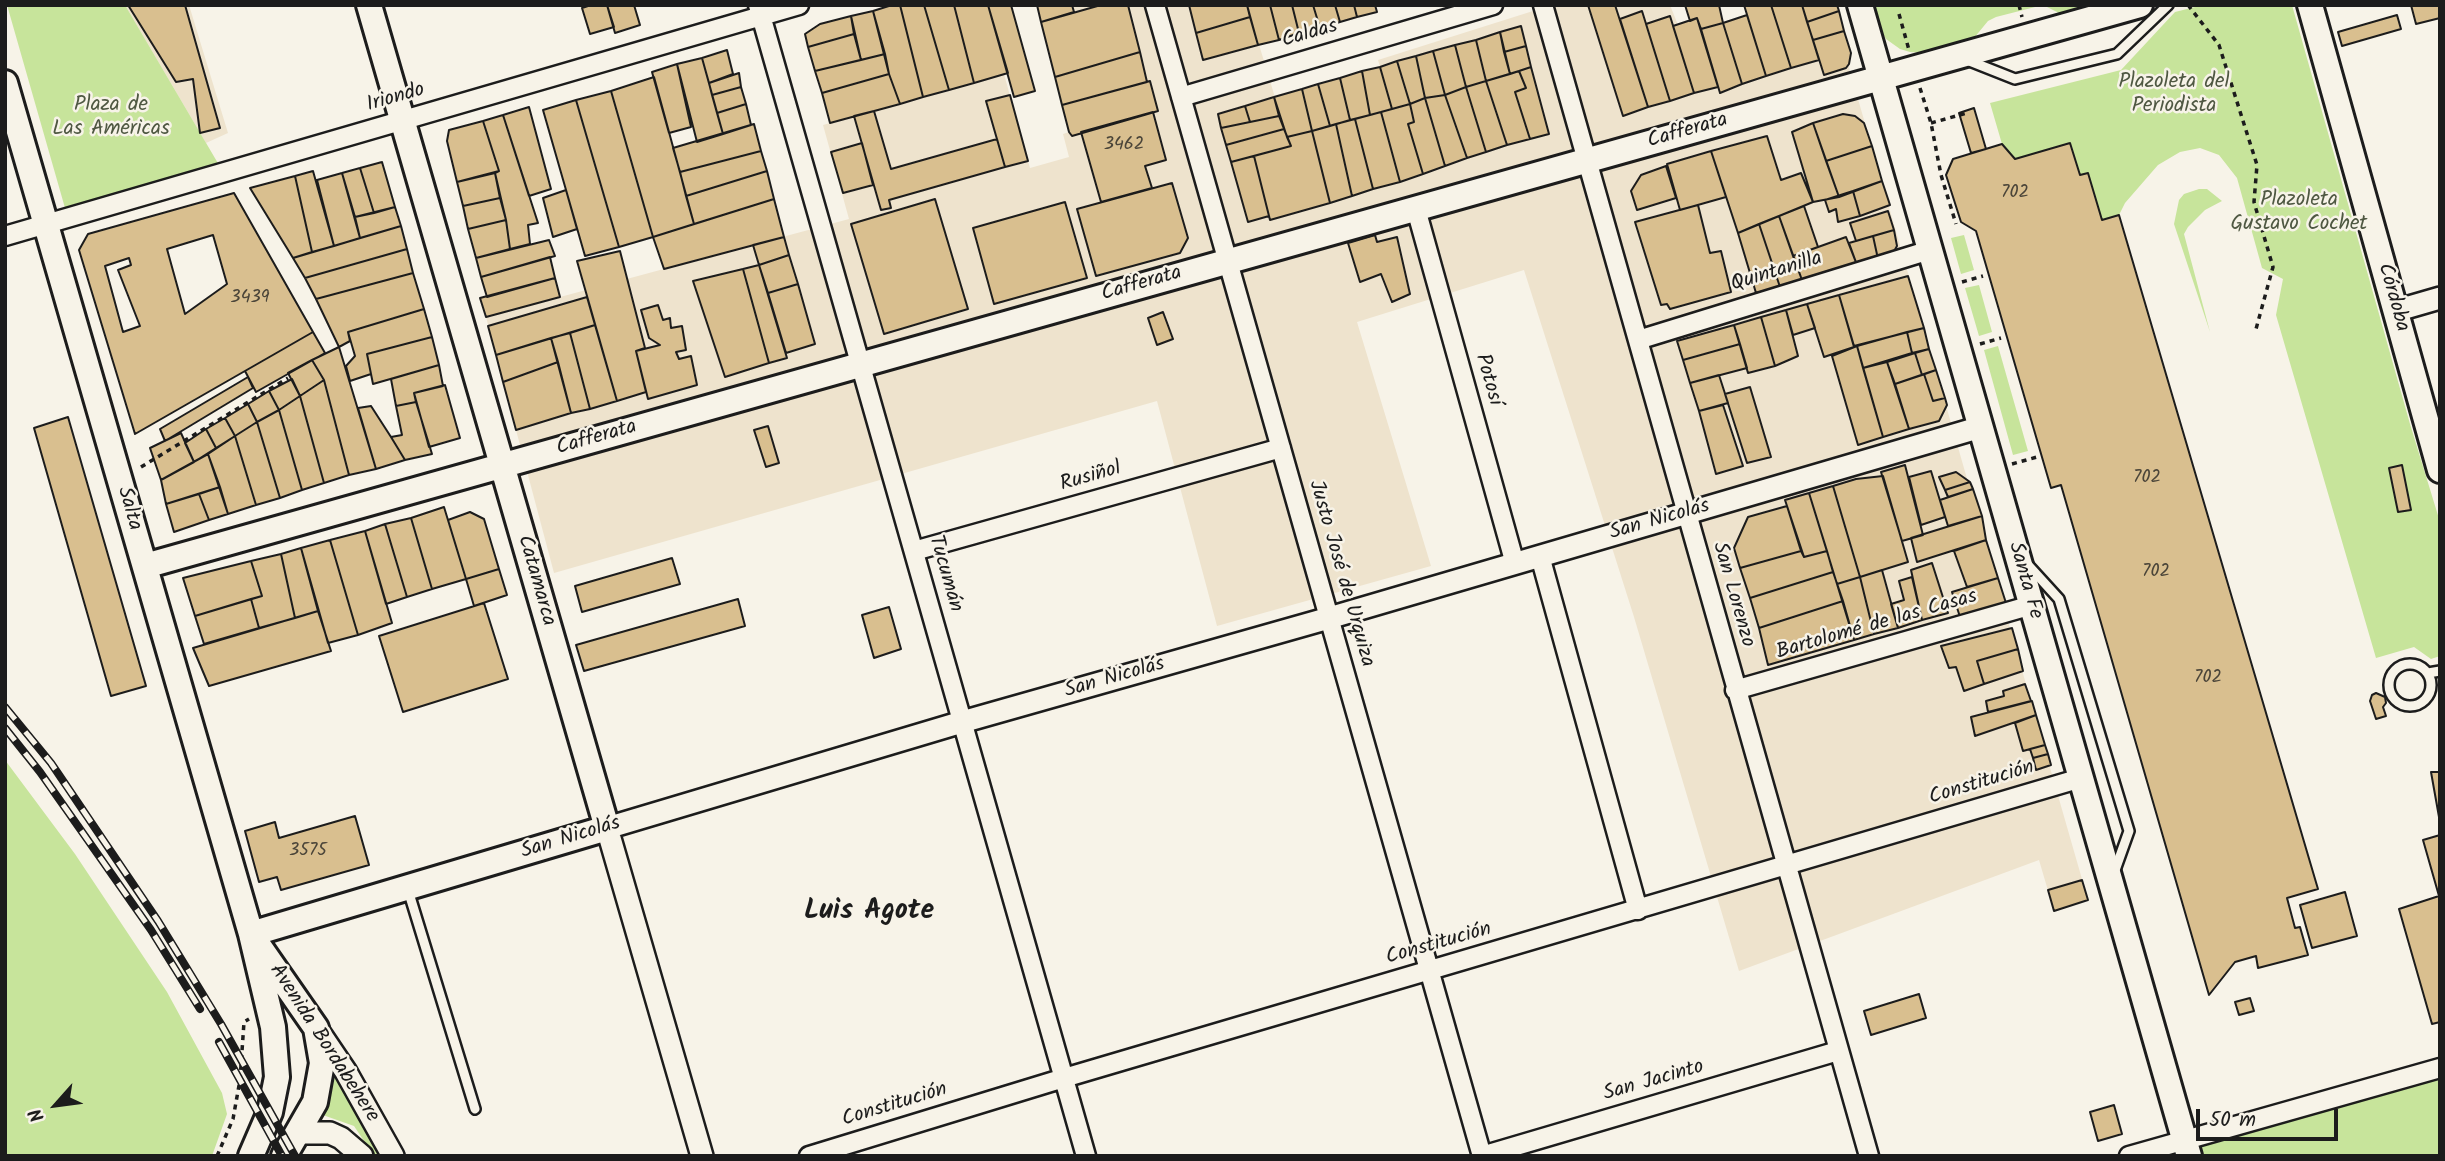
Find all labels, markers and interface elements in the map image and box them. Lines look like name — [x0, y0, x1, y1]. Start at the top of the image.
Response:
street label: Caldas — [1279, 15, 1341, 55]
park label: Plazoleta del Periodista — [2118, 70, 2230, 120]
street label: Iriondo — [364, 79, 428, 119]
park label: Plaza de Las Américas — [52, 93, 170, 143]
street label: Cafferata — [1645, 109, 1731, 155]
house number: 3462 — [1104, 135, 1144, 157]
house number: 702 — [2001, 183, 2029, 205]
park label: Plazoleta Gustavo Cochet — [2231, 188, 2367, 238]
street label: Quintanilla — [1728, 247, 1826, 299]
street label: Córdoba — [2370, 261, 2414, 335]
street label: Cafferata — [1099, 262, 1185, 308]
house number: 3439 — [230, 288, 270, 310]
street label: Potosí — [1468, 351, 1506, 409]
street label: Cafferata — [554, 416, 640, 462]
street label: Rusiñol — [1058, 457, 1124, 499]
house number: 702 — [2133, 468, 2161, 490]
street label: Justo José de Urquiza — [1301, 478, 1379, 670]
street label: Salta — [110, 484, 146, 534]
street label: San Nicolás — [1607, 495, 1713, 547]
street label: Catamarca — [510, 533, 560, 629]
street label: Tucumán — [921, 533, 967, 615]
street label: San Lorenzo — [1705, 540, 1759, 650]
street label: Santa Fe — [2001, 540, 2047, 622]
house number: 702 — [2142, 562, 2170, 584]
street label: Bartolomé de las Casas — [1774, 585, 1980, 667]
street label: San Nicolás — [1062, 653, 1168, 705]
house number: 702 — [2194, 668, 2222, 690]
street label: Constitución — [1926, 756, 2038, 812]
street label: San Nicolás — [518, 812, 624, 866]
house number: 3575 — [289, 841, 327, 863]
district label: Luis Agote — [804, 896, 934, 930]
street label: Constitución — [1383, 918, 1495, 972]
street label: Avenida Bordabehere — [262, 960, 384, 1128]
street label: San Jacinto — [1601, 1056, 1707, 1108]
north arrow — [21, 1070, 91, 1140]
street label: Constitución — [839, 1078, 951, 1134]
scale bar — [2200, 1094, 2342, 1138]
text: N — [21, 1103, 54, 1127]
text: 50 m — [2209, 1104, 2256, 1137]

